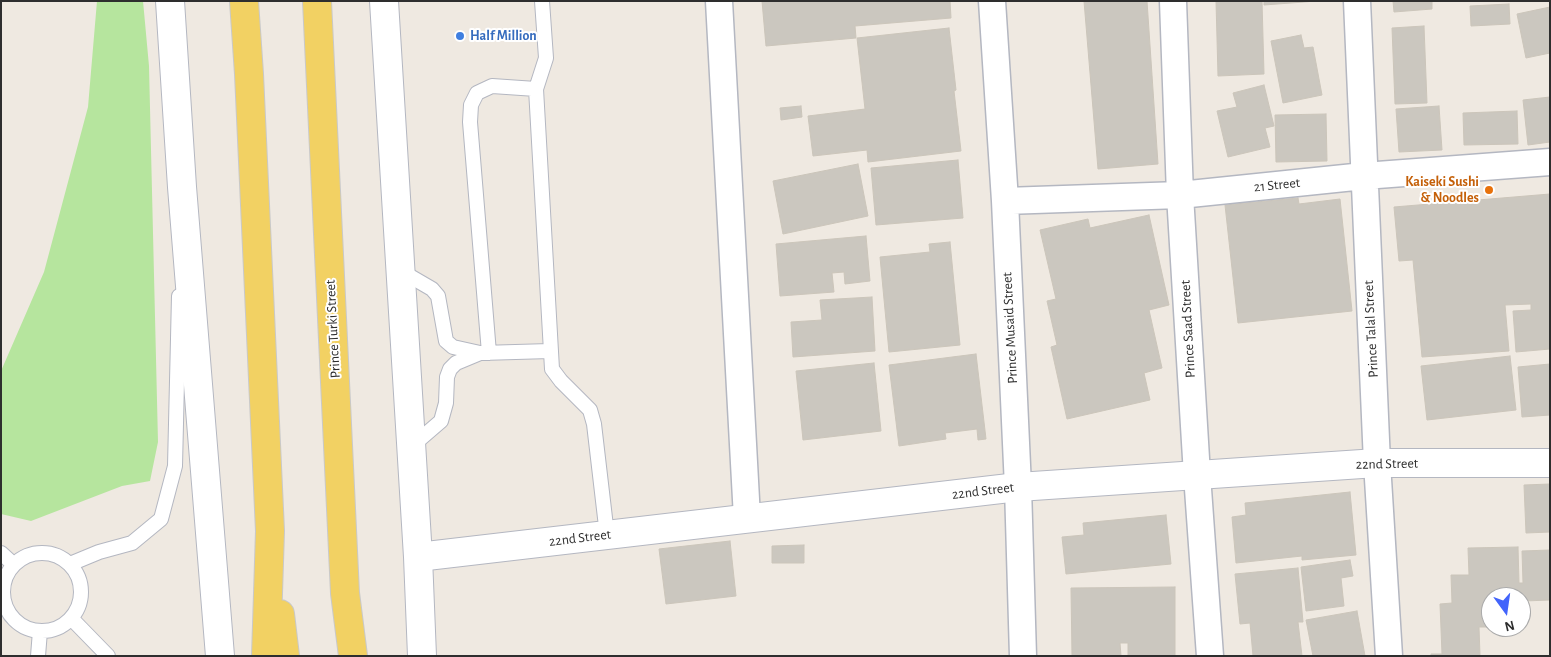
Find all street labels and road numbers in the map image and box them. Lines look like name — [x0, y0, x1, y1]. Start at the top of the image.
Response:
street label: 21 Street — [1253, 174, 1301, 196]
street label: Prince Musaid Street — [999, 272, 1021, 384]
street label: Prince Turki Street — [322, 279, 344, 379]
street label: Prince Saad Street — [1177, 280, 1199, 378]
street label: Prince Talal Street — [1360, 280, 1382, 378]
street label: 22nd Street — [1356, 455, 1418, 473]
street label: 22nd Street — [951, 479, 1015, 503]
street label: 22nd Street — [548, 526, 612, 550]

